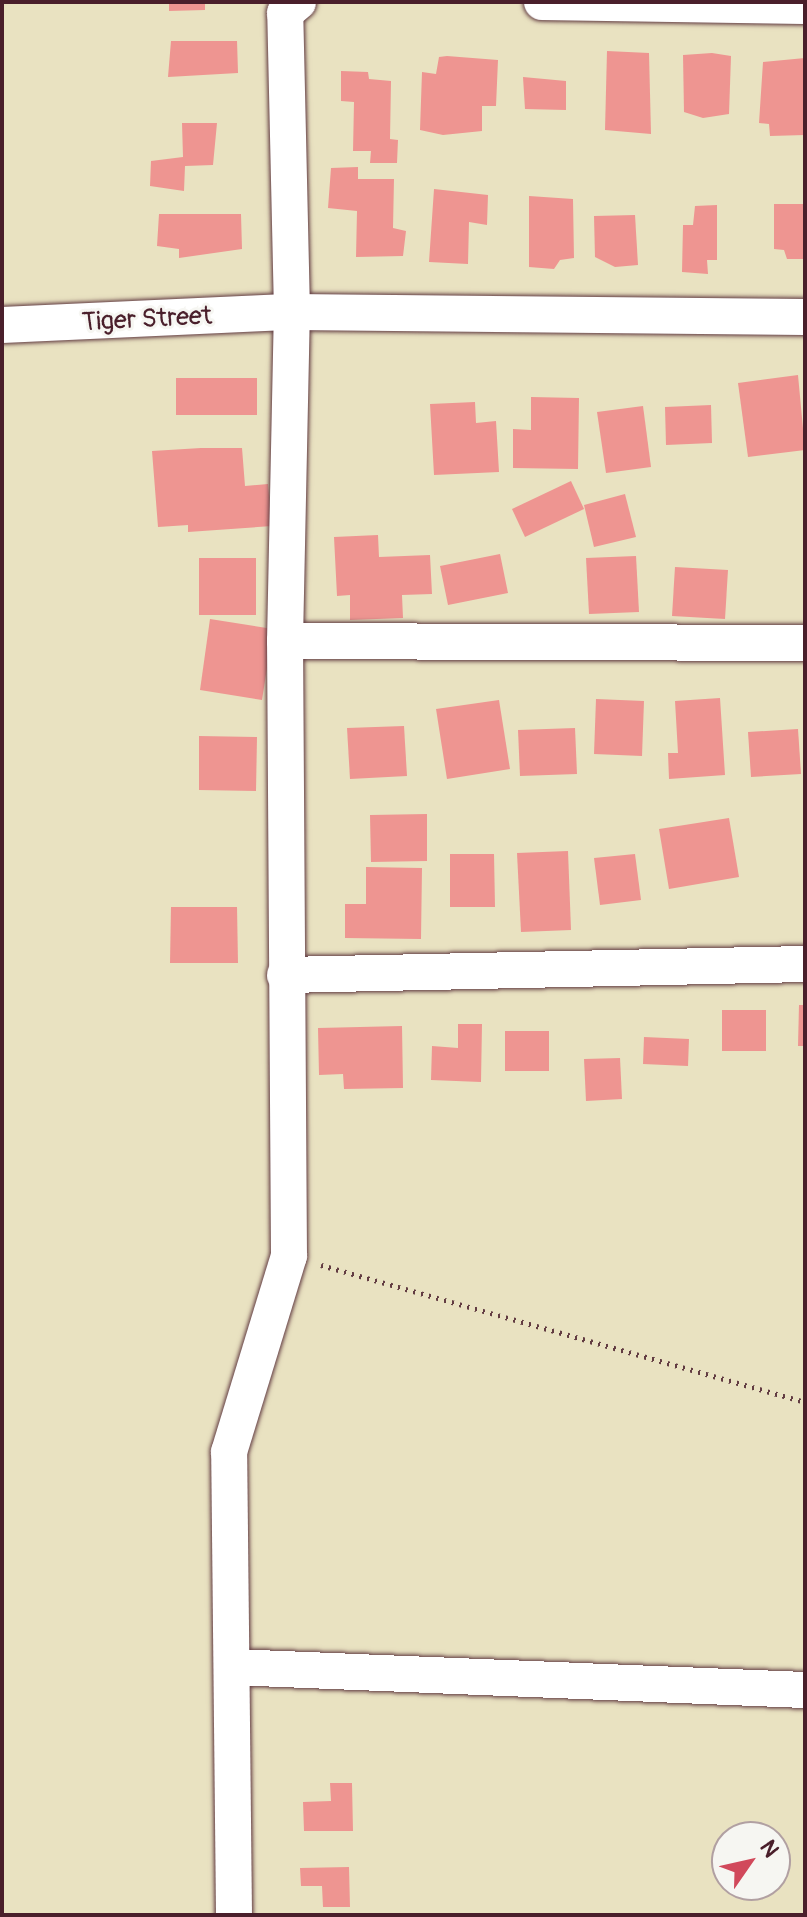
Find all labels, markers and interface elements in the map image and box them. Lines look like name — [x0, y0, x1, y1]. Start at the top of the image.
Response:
street label: Tiger Street — [81, 301, 213, 339]
north arrow — [711, 1821, 791, 1901]
text: N — [753, 1835, 785, 1863]

